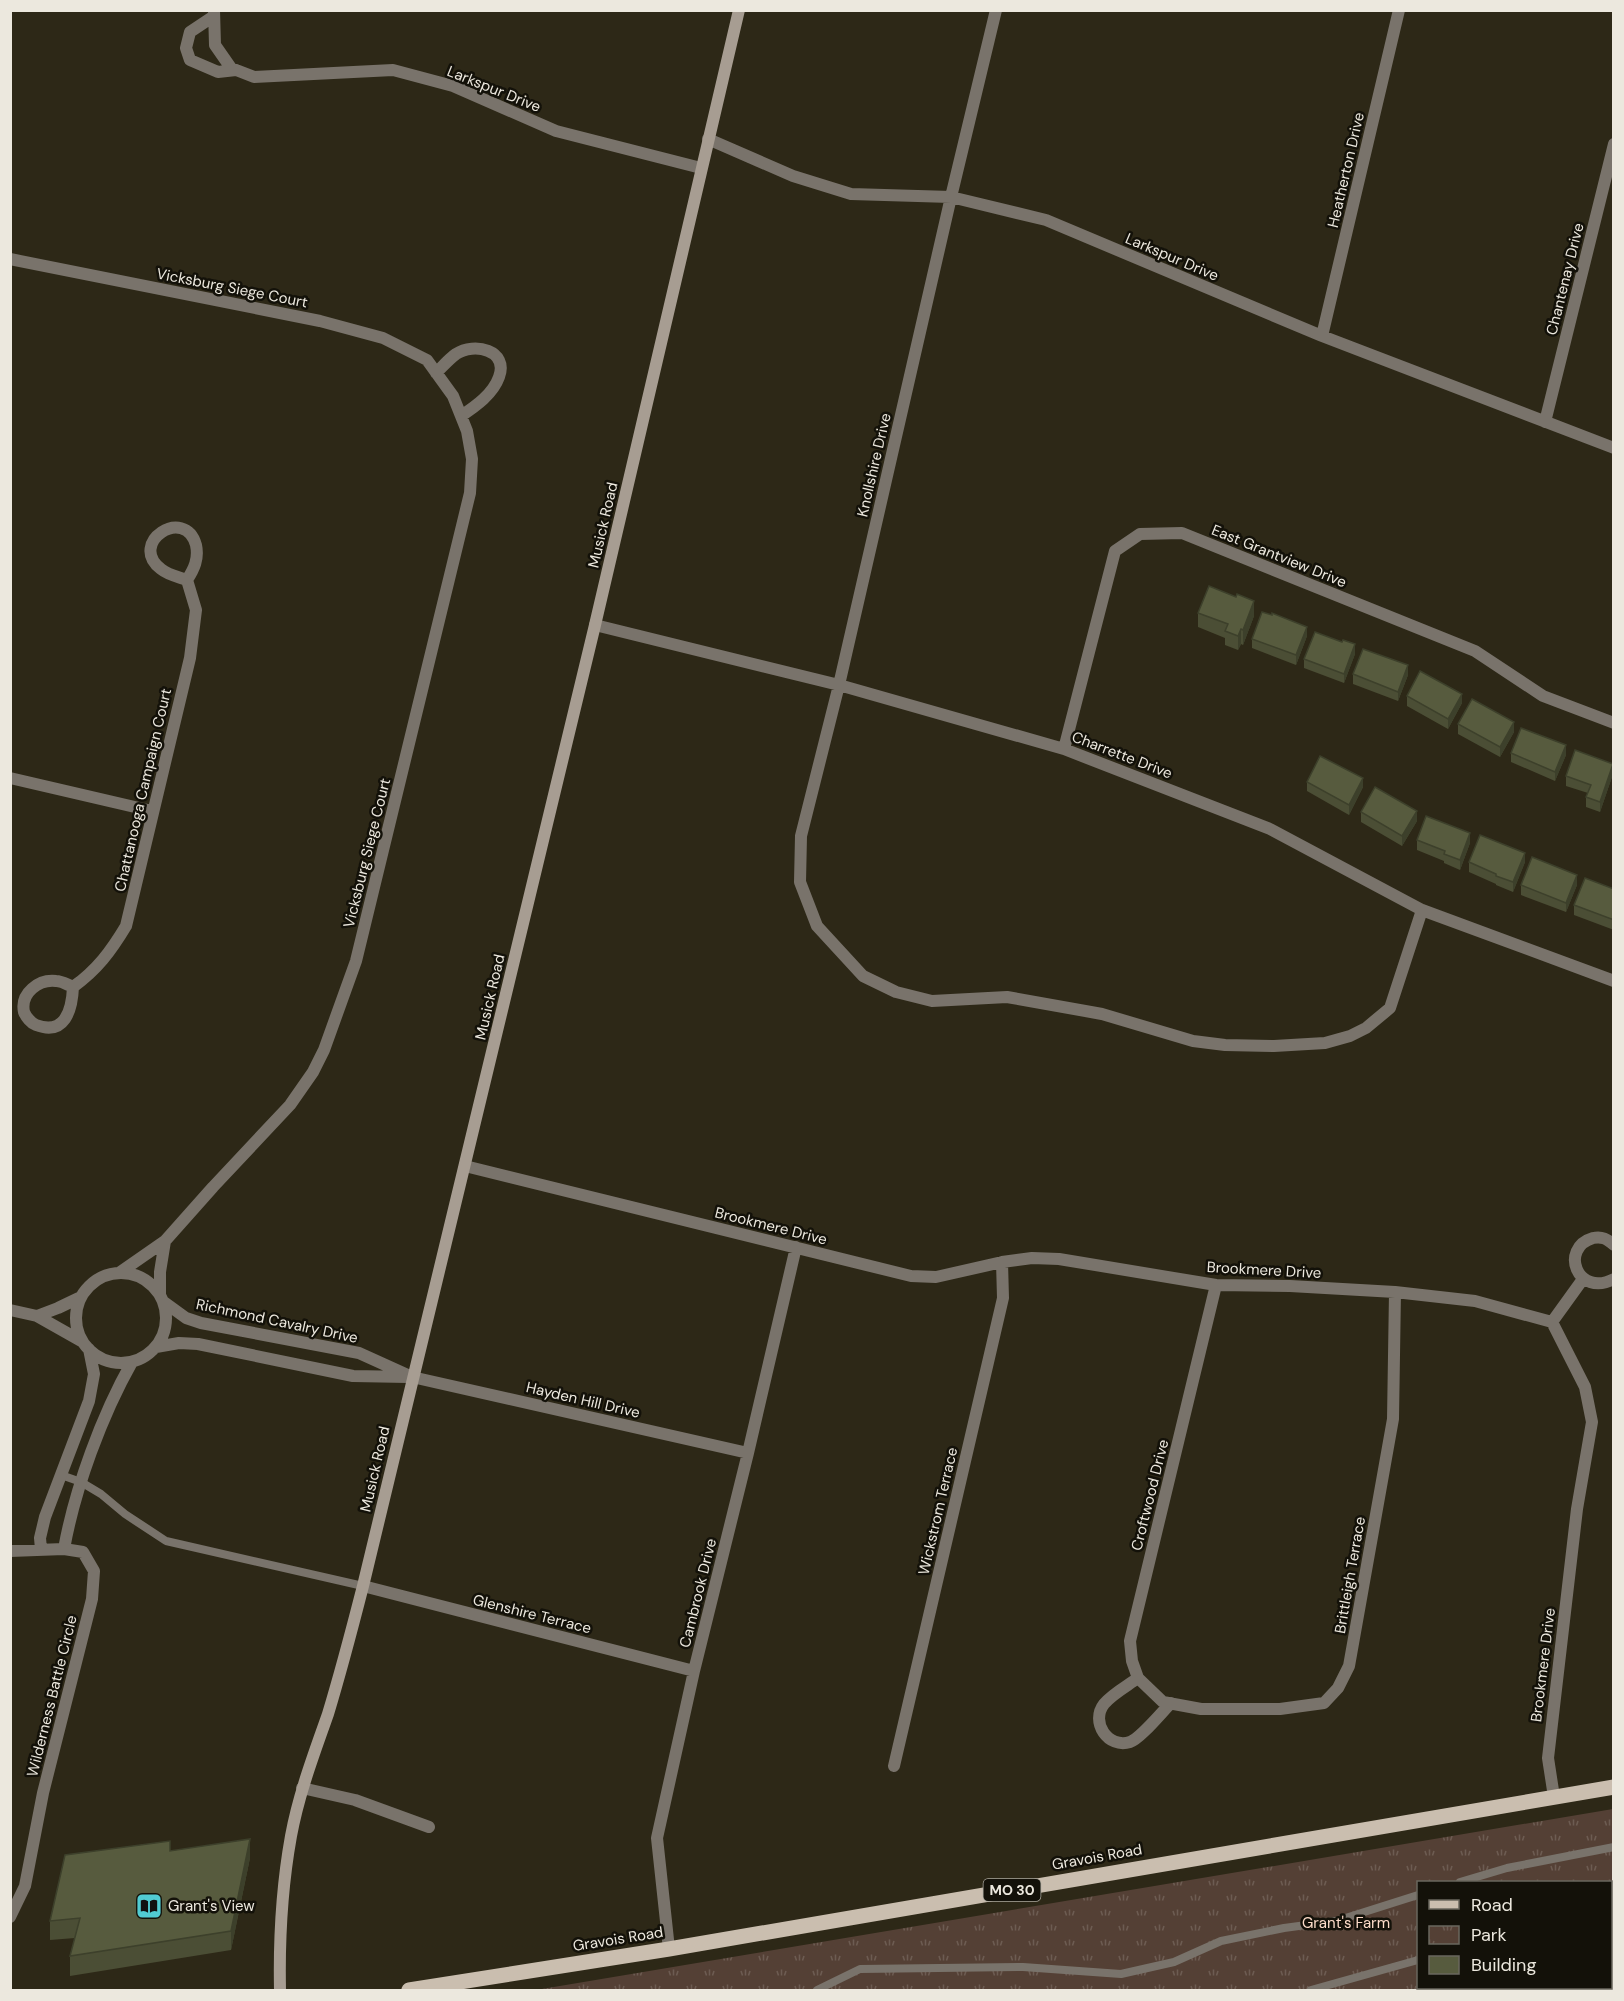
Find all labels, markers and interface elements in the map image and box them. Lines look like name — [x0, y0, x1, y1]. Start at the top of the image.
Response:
street label: Larkspur Drive — [444, 61, 544, 117]
street label: Heatherton Drive — [1323, 110, 1369, 230]
street label: Chantenay Drive — [1541, 221, 1589, 337]
street label: Larkspur Drive — [1122, 228, 1222, 286]
street label: Vicksburg Siege Court — [155, 264, 309, 312]
street label: Knollshire Drive — [852, 411, 896, 519]
street label: Musick Road — [583, 480, 623, 570]
street label: East Grantview Drive — [1209, 520, 1349, 592]
street label: Chattanooga Campaign Court — [110, 686, 176, 894]
street label: Charrette Drive — [1069, 727, 1175, 783]
street label: Vicksburg Siege Court — [339, 776, 395, 930]
street label: Musick Road — [470, 952, 510, 1042]
street label: Brookmere Drive — [713, 1202, 829, 1250]
street label: Brookmere Drive — [1206, 1257, 1322, 1283]
street label: Richmond Cavalry Drive — [194, 1294, 360, 1348]
street label: Hayden Hill Drive — [524, 1377, 642, 1423]
street label: Musick Road — [355, 1424, 395, 1514]
street label: Croftwood Drive — [1127, 1437, 1173, 1553]
street label: Wickstrom Terrace — [914, 1445, 962, 1577]
street label: Brittleigh Terrace — [1330, 1515, 1370, 1635]
street label: Cambrook Drive — [675, 1536, 721, 1650]
street label: Glenshire Terrace — [471, 1590, 593, 1638]
street label: Brookmere Drive — [1526, 1607, 1560, 1723]
street label: Wilderness Battle Circle — [22, 1613, 82, 1779]
street label: Gravois Road — [1050, 1839, 1144, 1875]
road number: MO 30 — [984, 1879, 1040, 1901]
legend — [1417, 1881, 1612, 1989]
library icon: Grant's View — [134, 1891, 164, 1921]
text: Road — [1471, 1893, 1513, 1917]
place label: Grant's View — [168, 1896, 255, 1916]
park label: Grant's Farm — [1302, 1913, 1390, 1933]
street label: Gravois Road — [571, 1922, 665, 1956]
text: Park — [1471, 1923, 1507, 1947]
text: Building — [1471, 1953, 1536, 1977]

